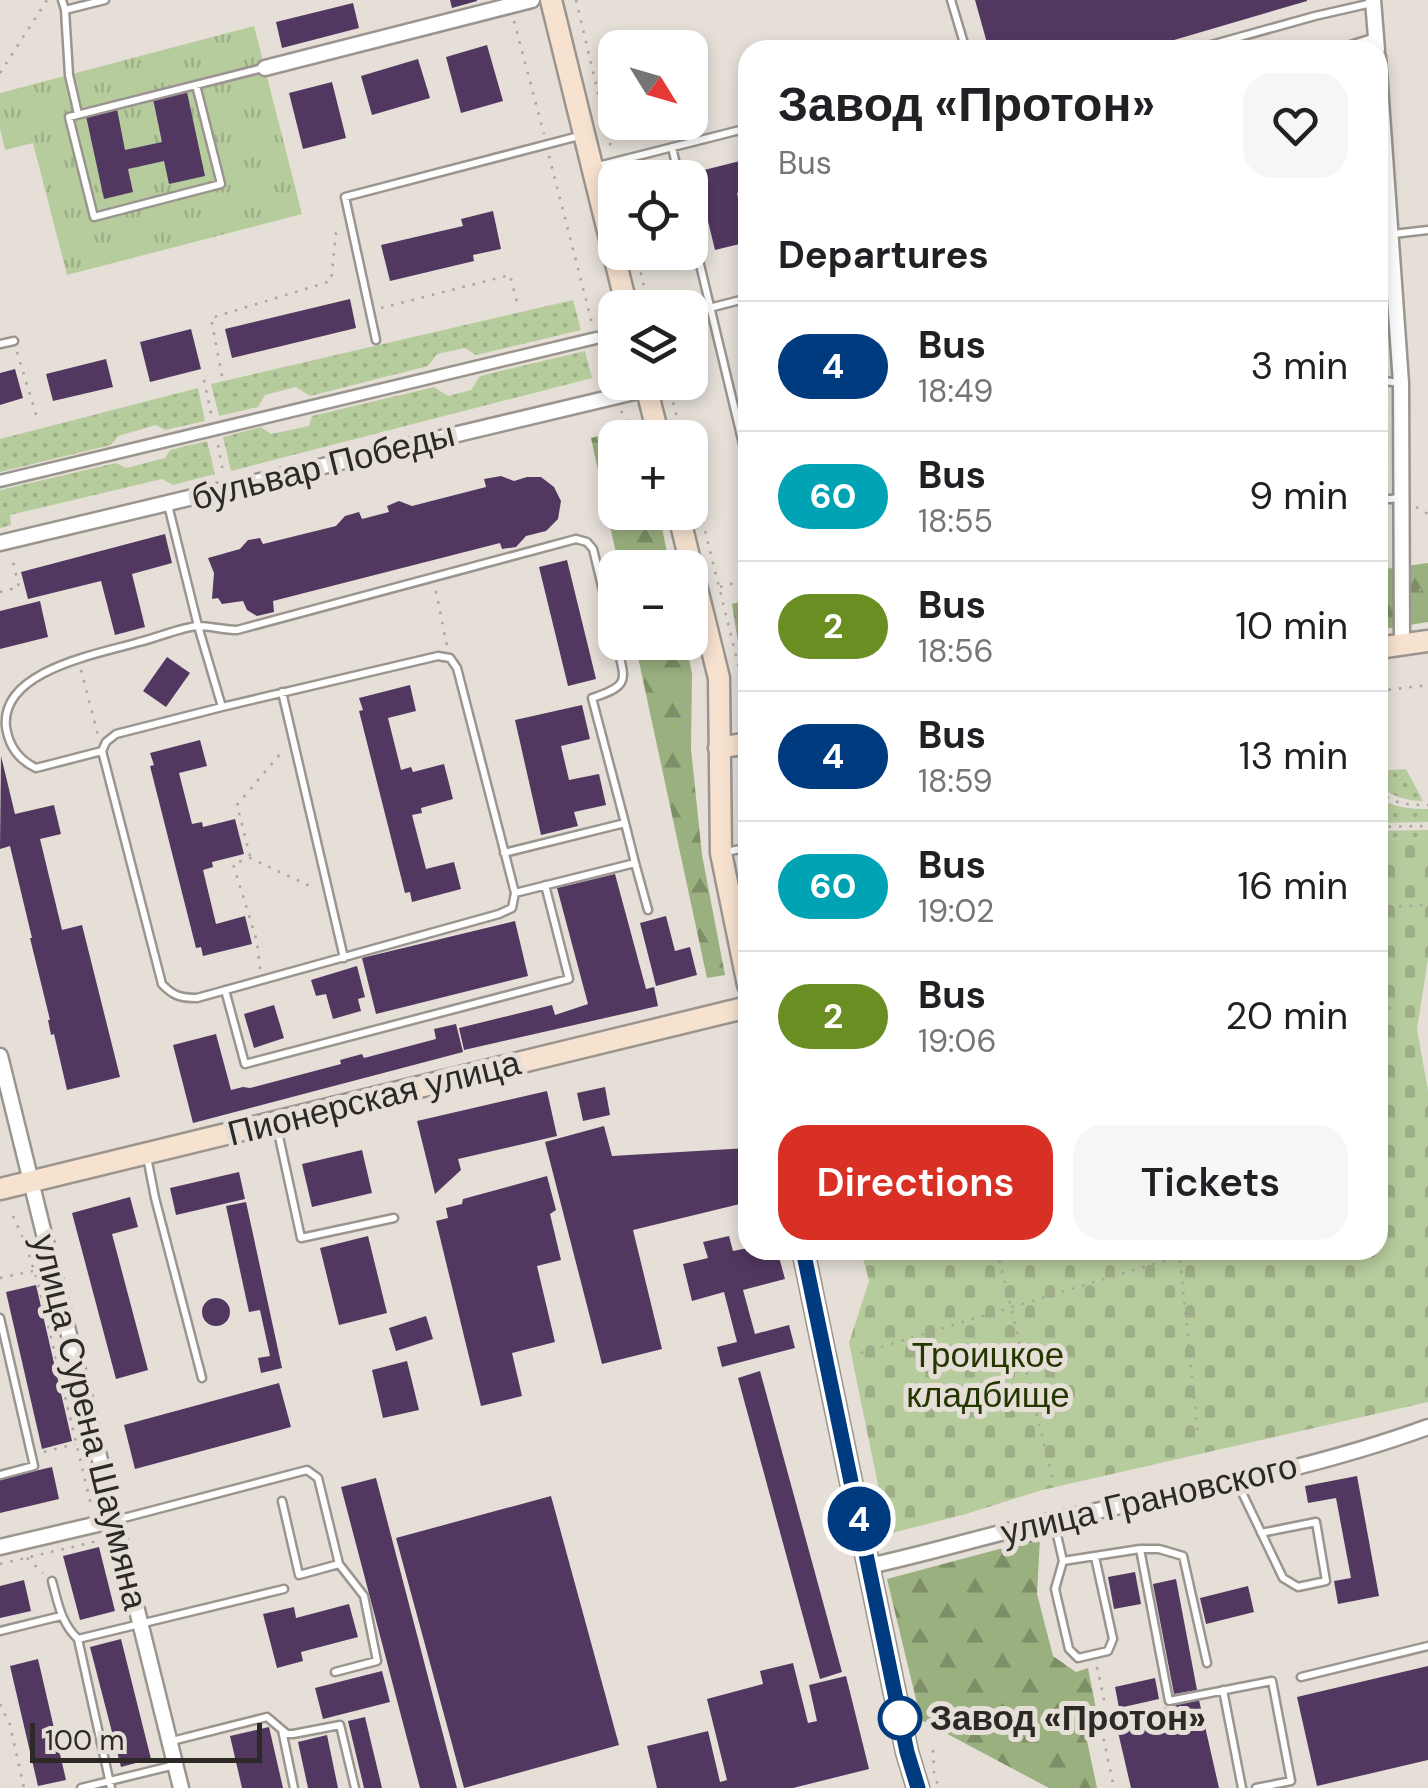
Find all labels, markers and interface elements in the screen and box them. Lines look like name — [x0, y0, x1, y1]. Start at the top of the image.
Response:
north arrow — [598, 30, 708, 140]
map controls — [598, 30, 708, 660]
text: Завод «Протон» — [778, 73, 1155, 136]
button: heart — [1243, 73, 1348, 178]
text: Bus — [778, 142, 832, 184]
button: locate — [598, 160, 708, 270]
text: Departures — [778, 230, 989, 280]
button: layers — [598, 290, 708, 400]
text: Bus — [918, 320, 986, 370]
text: 3 min — [1251, 341, 1348, 391]
text: 4 — [822, 343, 844, 389]
text: 18:49 — [918, 370, 993, 412]
street label: бульвар Победы — [187, 411, 459, 521]
button: + — [598, 420, 708, 530]
text: Bus — [918, 450, 986, 500]
text: 9 min — [1249, 471, 1348, 521]
text: 60 — [810, 473, 856, 519]
text: 18:55 — [918, 500, 993, 542]
button: − — [598, 550, 708, 660]
text: Bus — [918, 580, 986, 630]
text: 10 min — [1235, 601, 1348, 651]
text: 2 — [823, 603, 843, 649]
text: 18:56 — [918, 630, 994, 672]
text: Bus — [918, 710, 986, 760]
text: 13 min — [1239, 731, 1348, 781]
text: 4 — [822, 733, 844, 779]
text: 18:59 — [918, 760, 993, 802]
text: Bus — [918, 840, 986, 890]
text: 16 min — [1237, 861, 1348, 911]
text: 60 — [810, 863, 856, 909]
text: 19:02 — [918, 890, 995, 932]
text: Bus — [918, 970, 986, 1020]
text: 20 min — [1226, 991, 1348, 1041]
text: 2 — [823, 993, 843, 1039]
text: 19:06 — [918, 1020, 997, 1062]
street label: Пионерская улица — [223, 1039, 526, 1157]
button: Directions — [778, 1125, 1053, 1240]
button: Tickets — [1073, 1125, 1348, 1240]
street label: улица Сурена Шаумяна — [21, 1230, 159, 1615]
park label: Троицкое кладбище — [906, 1332, 1070, 1418]
street label: улица Грановского — [996, 1443, 1302, 1555]
line badge: 4 — [826, 1486, 892, 1552]
text: 4 — [848, 1496, 870, 1542]
place label: Завод «Протон» — [930, 1695, 1206, 1741]
marker: Завод «Протон» — [879, 1697, 921, 1739]
scale bar — [30, 1718, 262, 1762]
text: 100 m — [45, 1722, 124, 1759]

